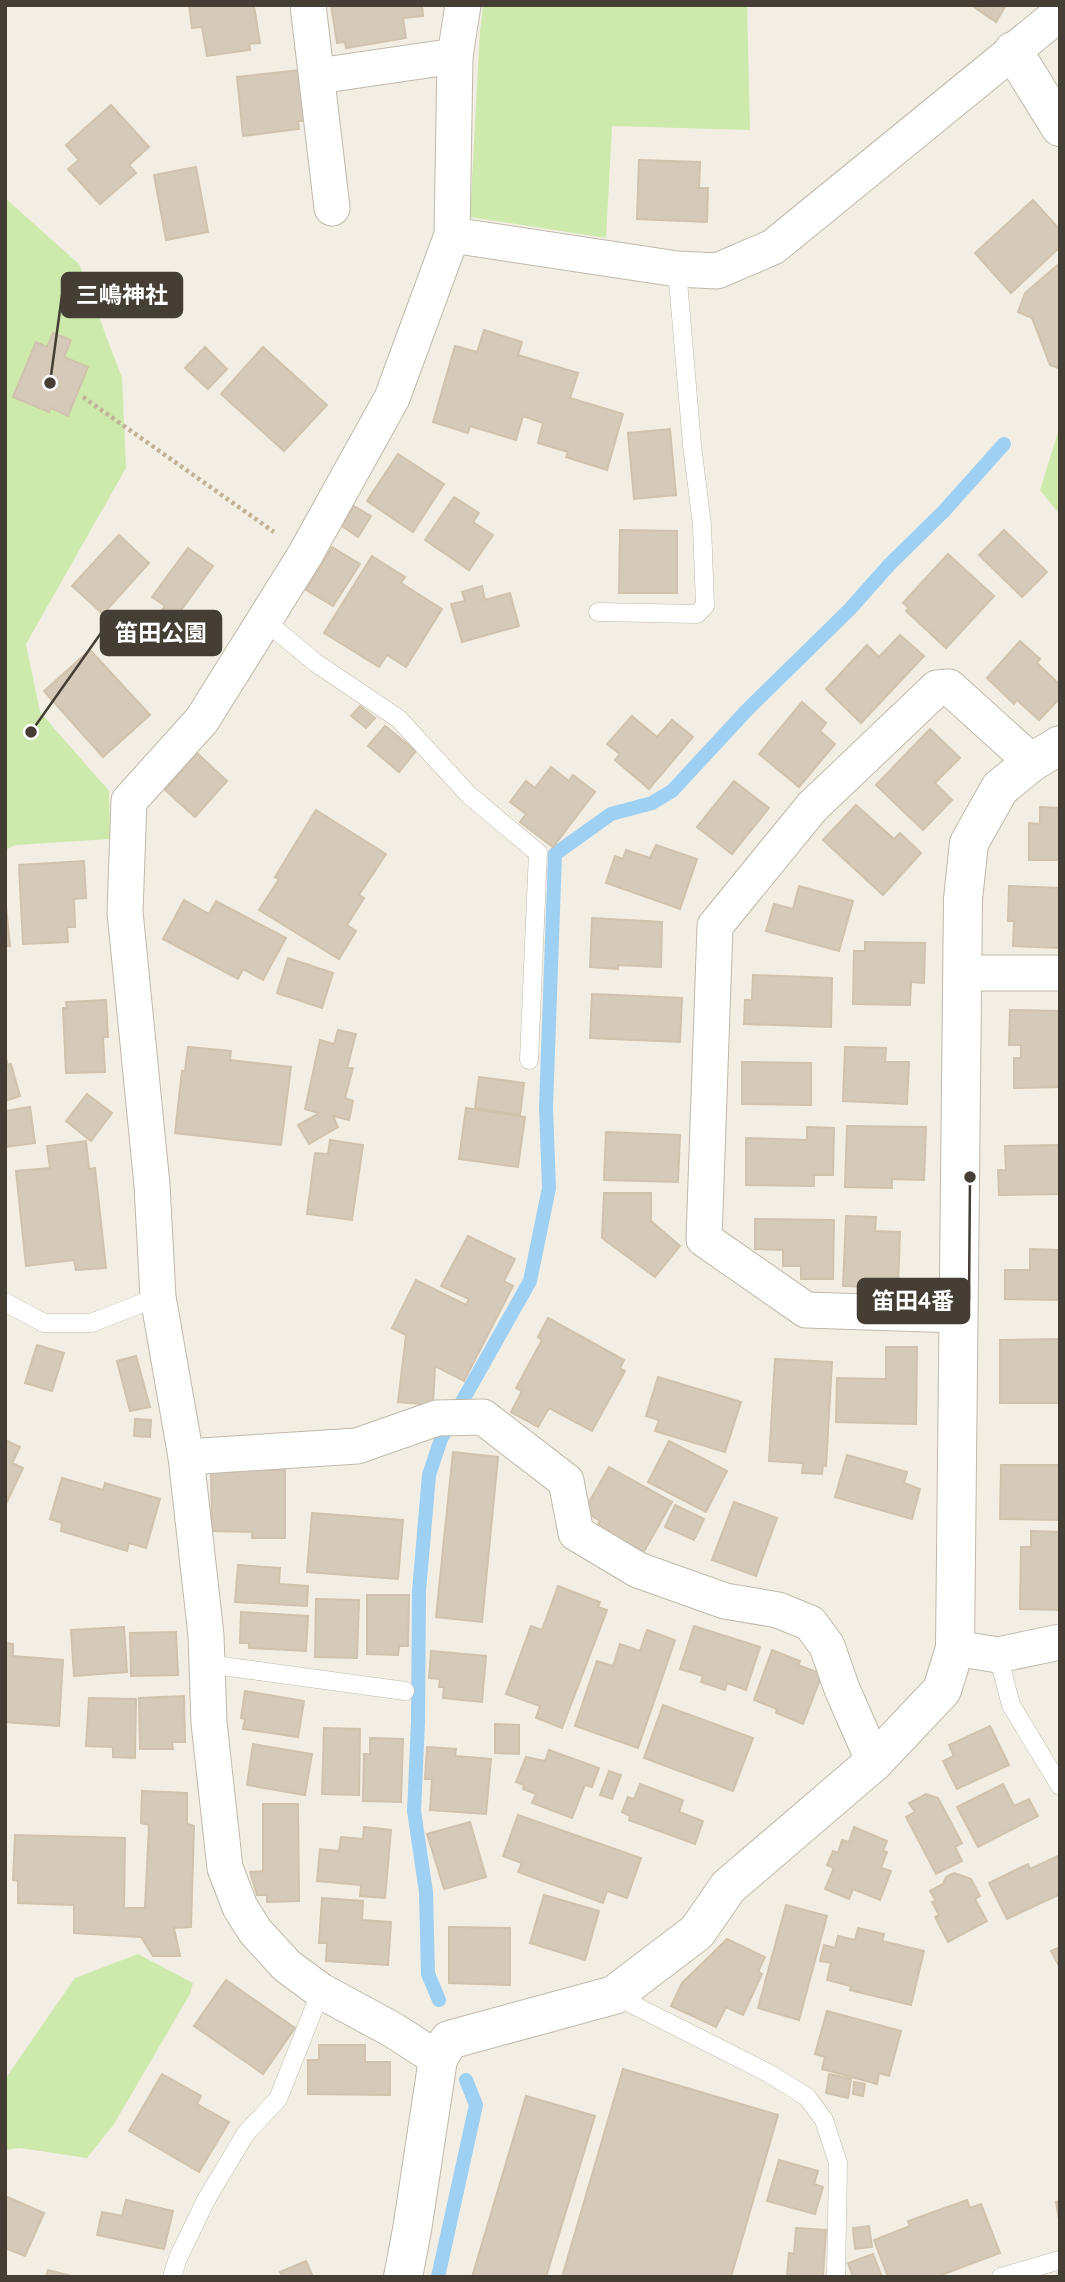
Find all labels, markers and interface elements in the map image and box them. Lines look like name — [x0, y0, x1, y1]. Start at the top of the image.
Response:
callout: 三嶋神社 — [62, 273, 182, 317]
text: 三嶋神社 — [76, 280, 168, 309]
callout: 笛田公園 — [101, 611, 221, 655]
text: 笛田公園 — [115, 618, 207, 647]
callout: 笛田4番 — [858, 1279, 969, 1323]
text: 笛田4番 — [872, 1286, 954, 1315]

